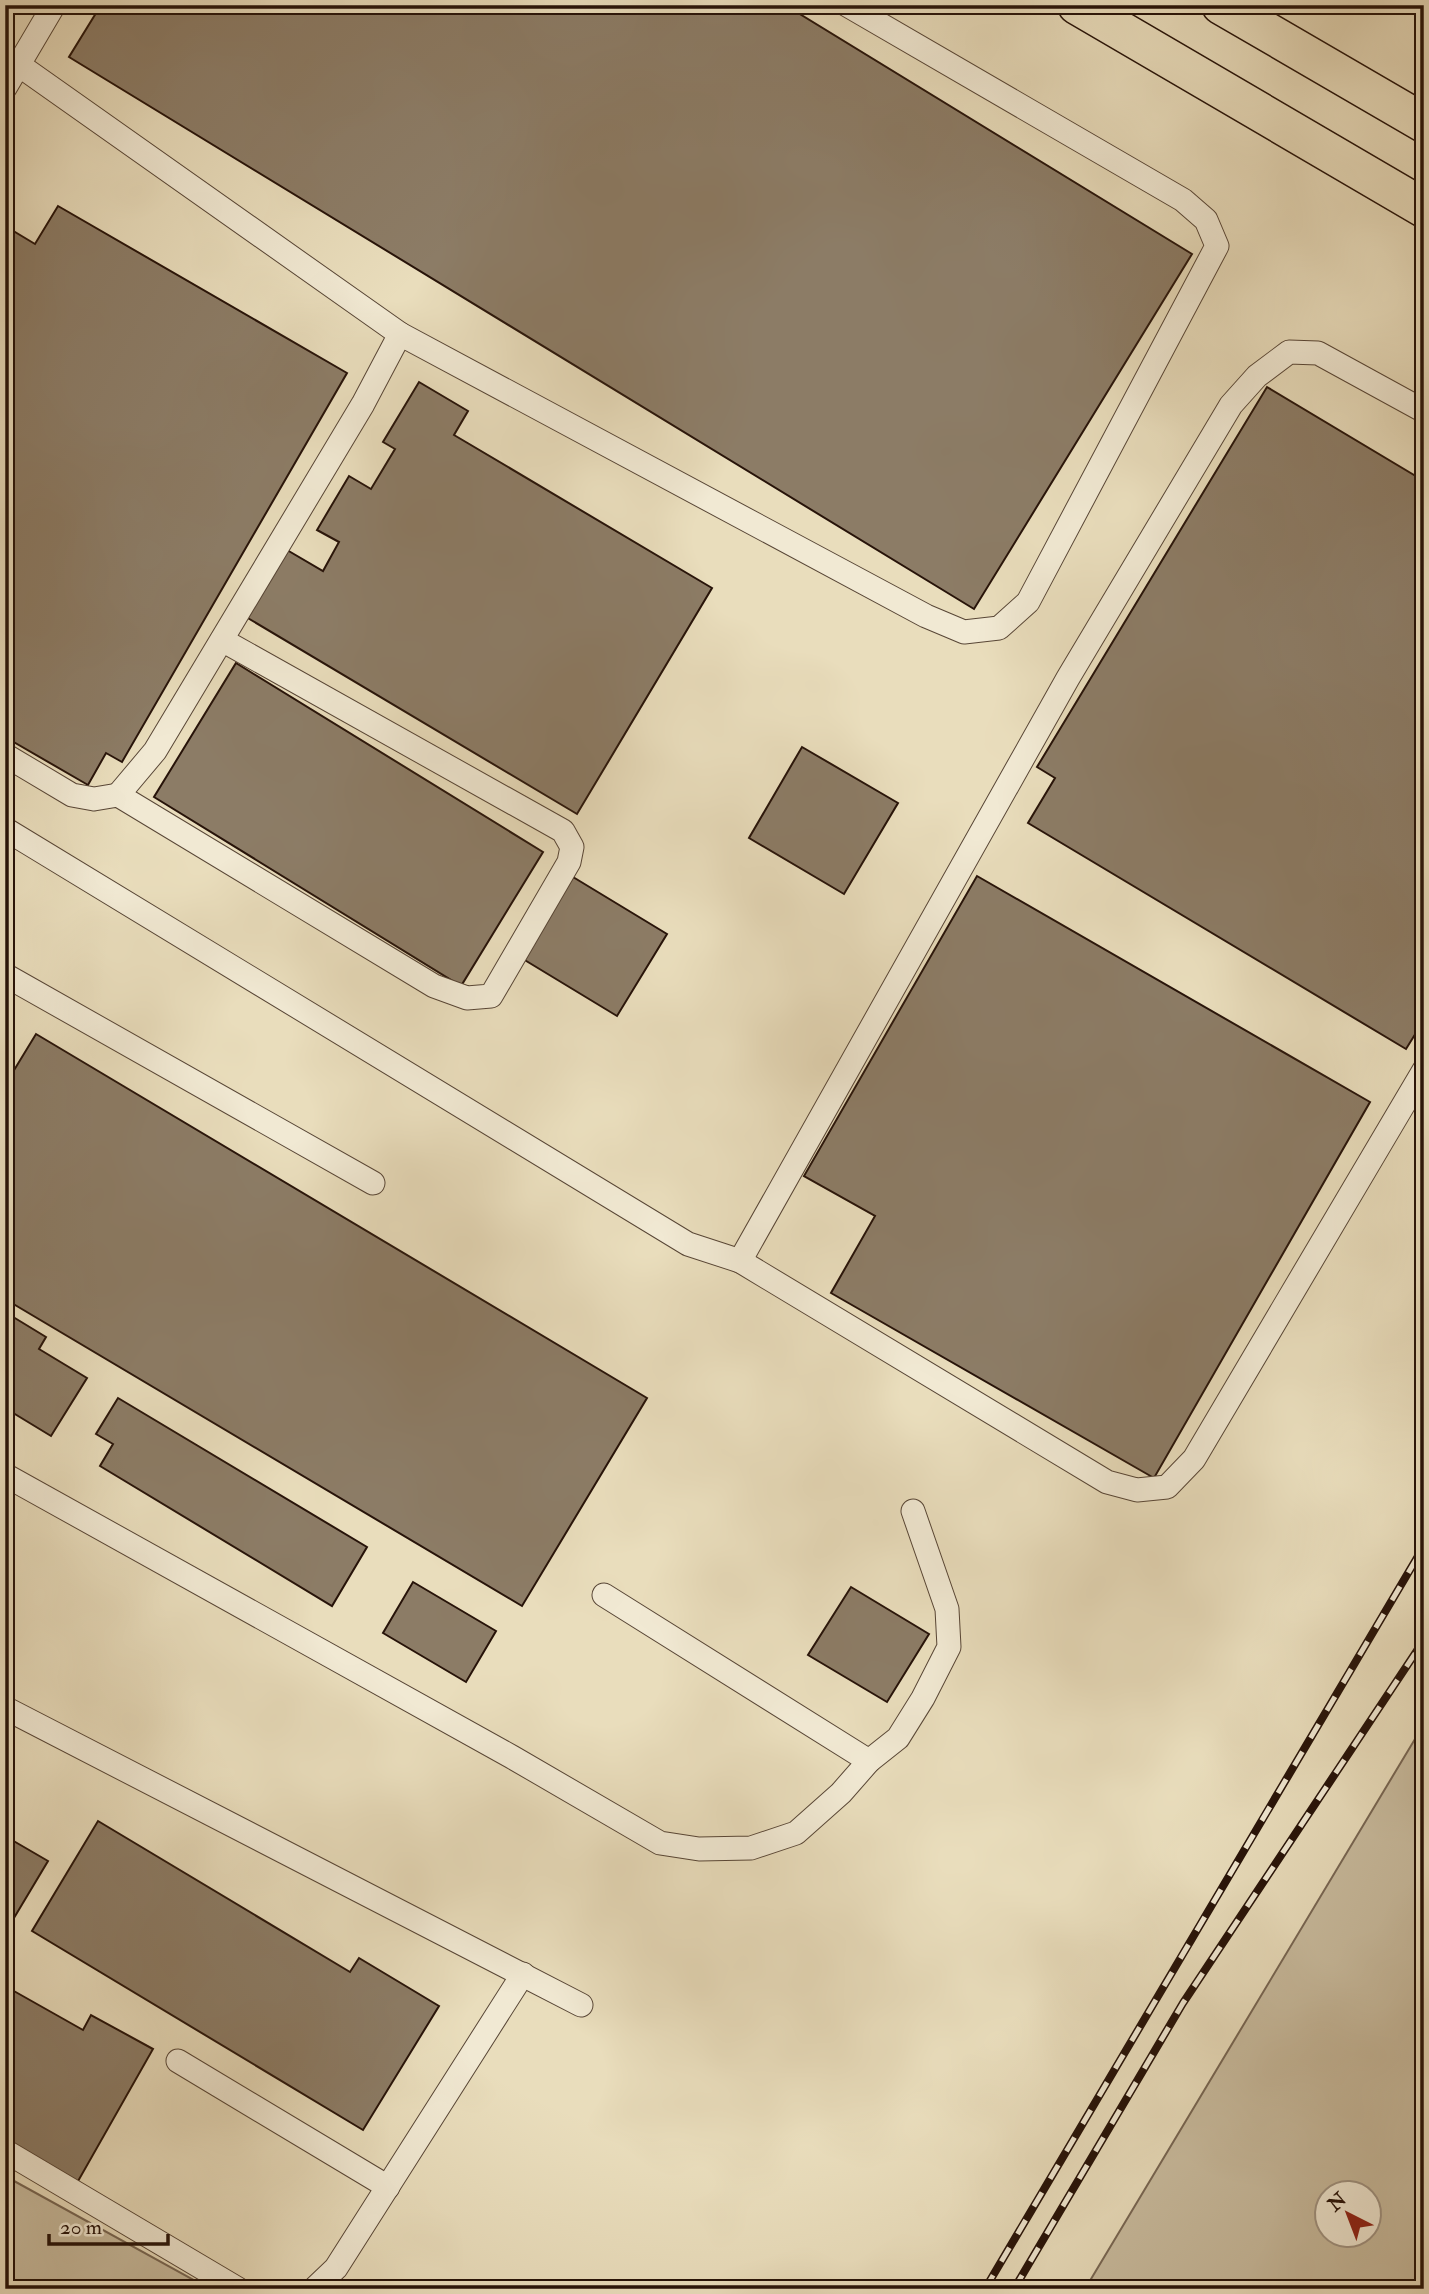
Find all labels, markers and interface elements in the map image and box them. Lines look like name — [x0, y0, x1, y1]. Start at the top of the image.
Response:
north arrow — [1314, 2178, 1384, 2248]
text: N — [1322, 2187, 1352, 2217]
scale bar — [49, 2203, 168, 2247]
text: 20 m — [60, 2214, 102, 2241]

